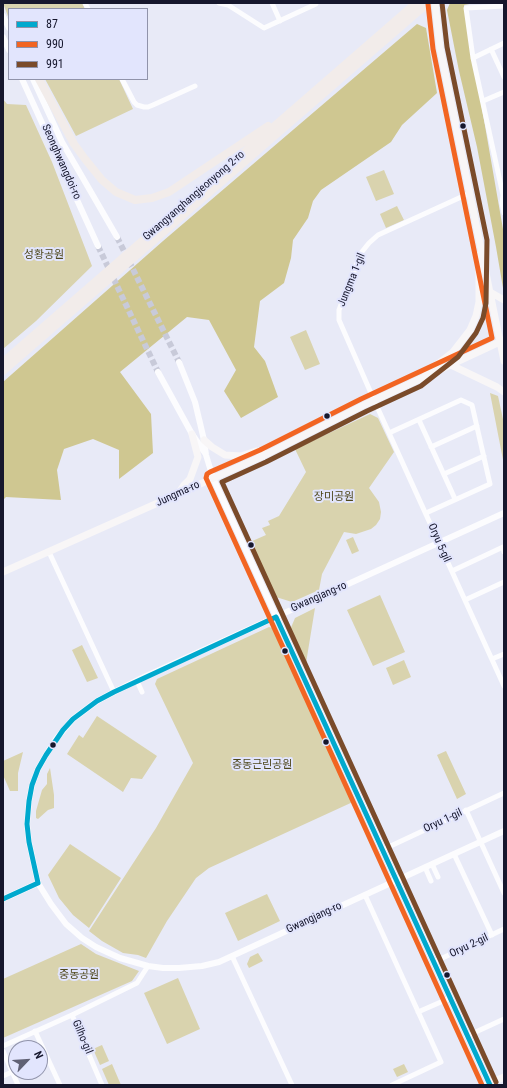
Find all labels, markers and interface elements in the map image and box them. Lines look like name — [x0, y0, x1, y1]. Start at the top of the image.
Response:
legend — [8, 8, 148, 80]
text: 87 — [46, 17, 58, 31]
text: 990 — [46, 37, 64, 51]
text: 991 — [46, 57, 64, 71]
unlabelled marker — [458, 121, 468, 131]
street label: Seonghwangdoi-ro — [39, 122, 83, 202]
street label: Gwangyanghangjeonyong 2-ro — [141, 148, 247, 244]
park label: 성황공원 — [24, 248, 64, 262]
street label: Jungma 1-gil — [335, 252, 369, 308]
unlabelled marker — [322, 411, 332, 421]
street label: Jungma-ro — [154, 478, 202, 510]
park label: 장미공원 — [314, 490, 354, 504]
street label: Oryu 5-gil — [425, 522, 453, 564]
unlabelled marker — [246, 540, 256, 550]
street label: Gwangjang-ro — [289, 579, 349, 615]
unlabelled marker — [280, 646, 290, 656]
unlabelled marker — [321, 737, 331, 747]
unlabelled marker — [48, 740, 58, 750]
park label: 중동근린공원 — [232, 758, 292, 772]
street label: Oryu 1-gil — [422, 806, 464, 836]
street label: Gwangjang-ro — [284, 899, 344, 937]
street label: Oryu 2-gil — [448, 931, 490, 961]
park label: 중동공원 — [59, 968, 99, 982]
unlabelled marker — [442, 970, 452, 980]
street label: Gilho-gil — [69, 1018, 95, 1056]
north arrow — [8, 1040, 48, 1080]
text: N — [31, 1049, 46, 1061]

